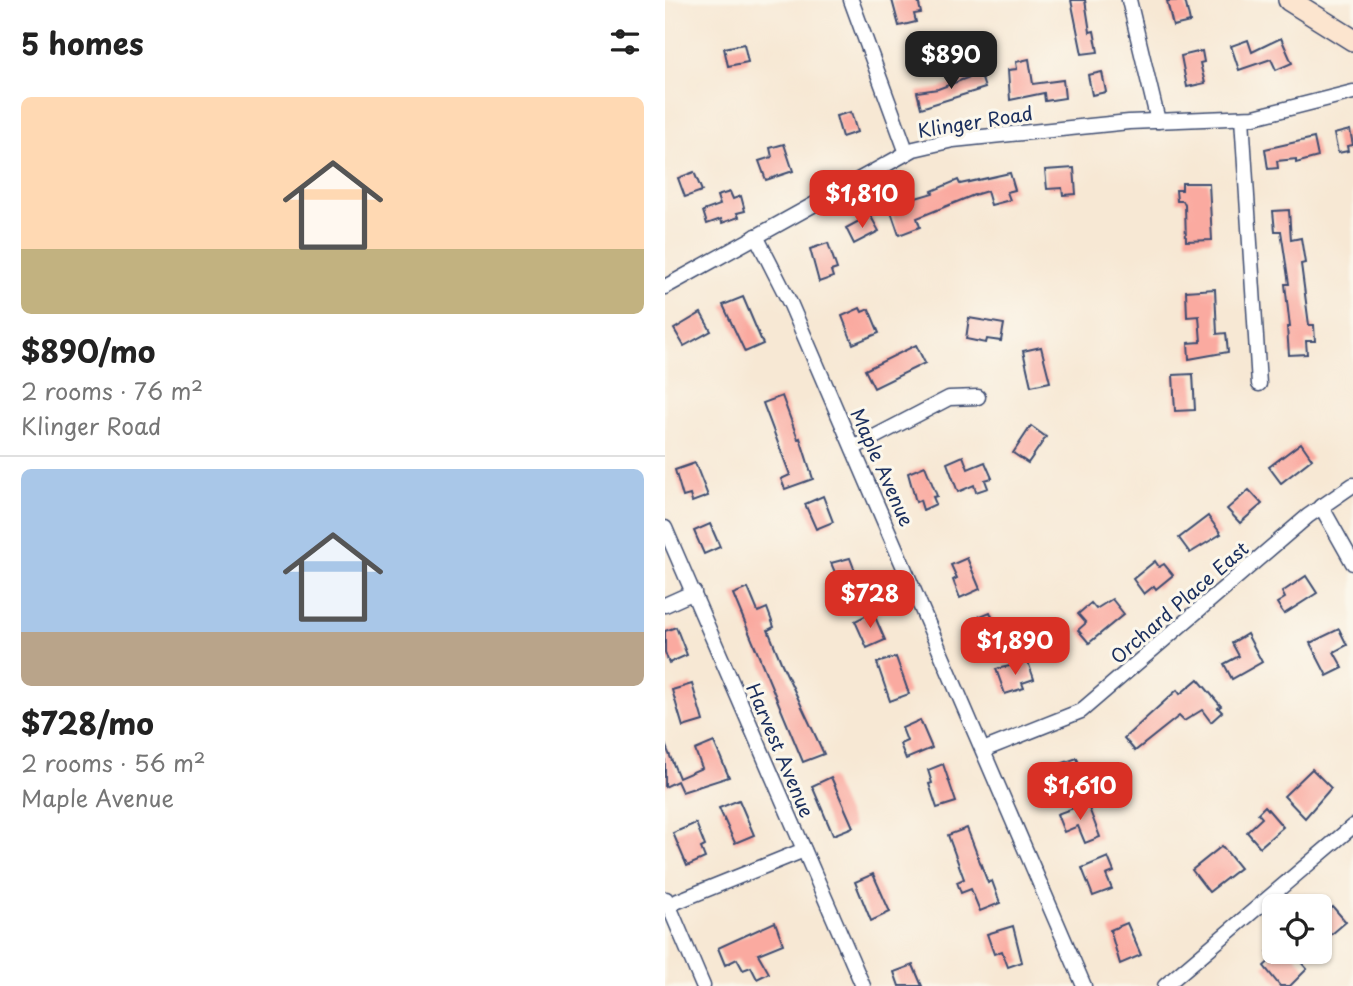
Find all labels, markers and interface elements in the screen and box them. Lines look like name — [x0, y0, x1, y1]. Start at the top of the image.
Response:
text: 5 homes — [21, 20, 144, 65]
icon: filters — [606, 23, 644, 61]
pin: $890 — [910, 32, 992, 91]
text: $890 — [921, 36, 981, 71]
street label: Klinger Road — [915, 98, 1035, 144]
icon: home — [270, 142, 396, 268]
pin: $1,810 — [805, 170, 919, 230]
text: $1,810 — [826, 175, 898, 210]
text: $890/mo — [21, 328, 155, 373]
text: 2 rooms · 76 m² — [21, 373, 203, 408]
street label: Maple Avenue — [845, 404, 921, 530]
text: Klinger Road — [21, 408, 162, 443]
icon: home — [270, 514, 396, 640]
street label: Orchard Place East — [1104, 534, 1254, 670]
pin: $728 — [829, 570, 911, 630]
text: $728 — [841, 575, 899, 610]
pin: $1,890 — [958, 618, 1072, 677]
text: $1,890 — [977, 622, 1053, 657]
street label: Harvest Avenue — [740, 679, 822, 821]
text: $728/mo — [21, 700, 154, 745]
text: 2 rooms · 56 m² — [21, 745, 206, 780]
pin: $1,610 — [1023, 762, 1137, 822]
text: $1,610 — [1043, 767, 1117, 802]
text: Maple Avenue — [21, 780, 174, 815]
map controls — [1262, 894, 1332, 964]
button: locate — [1262, 894, 1332, 964]

